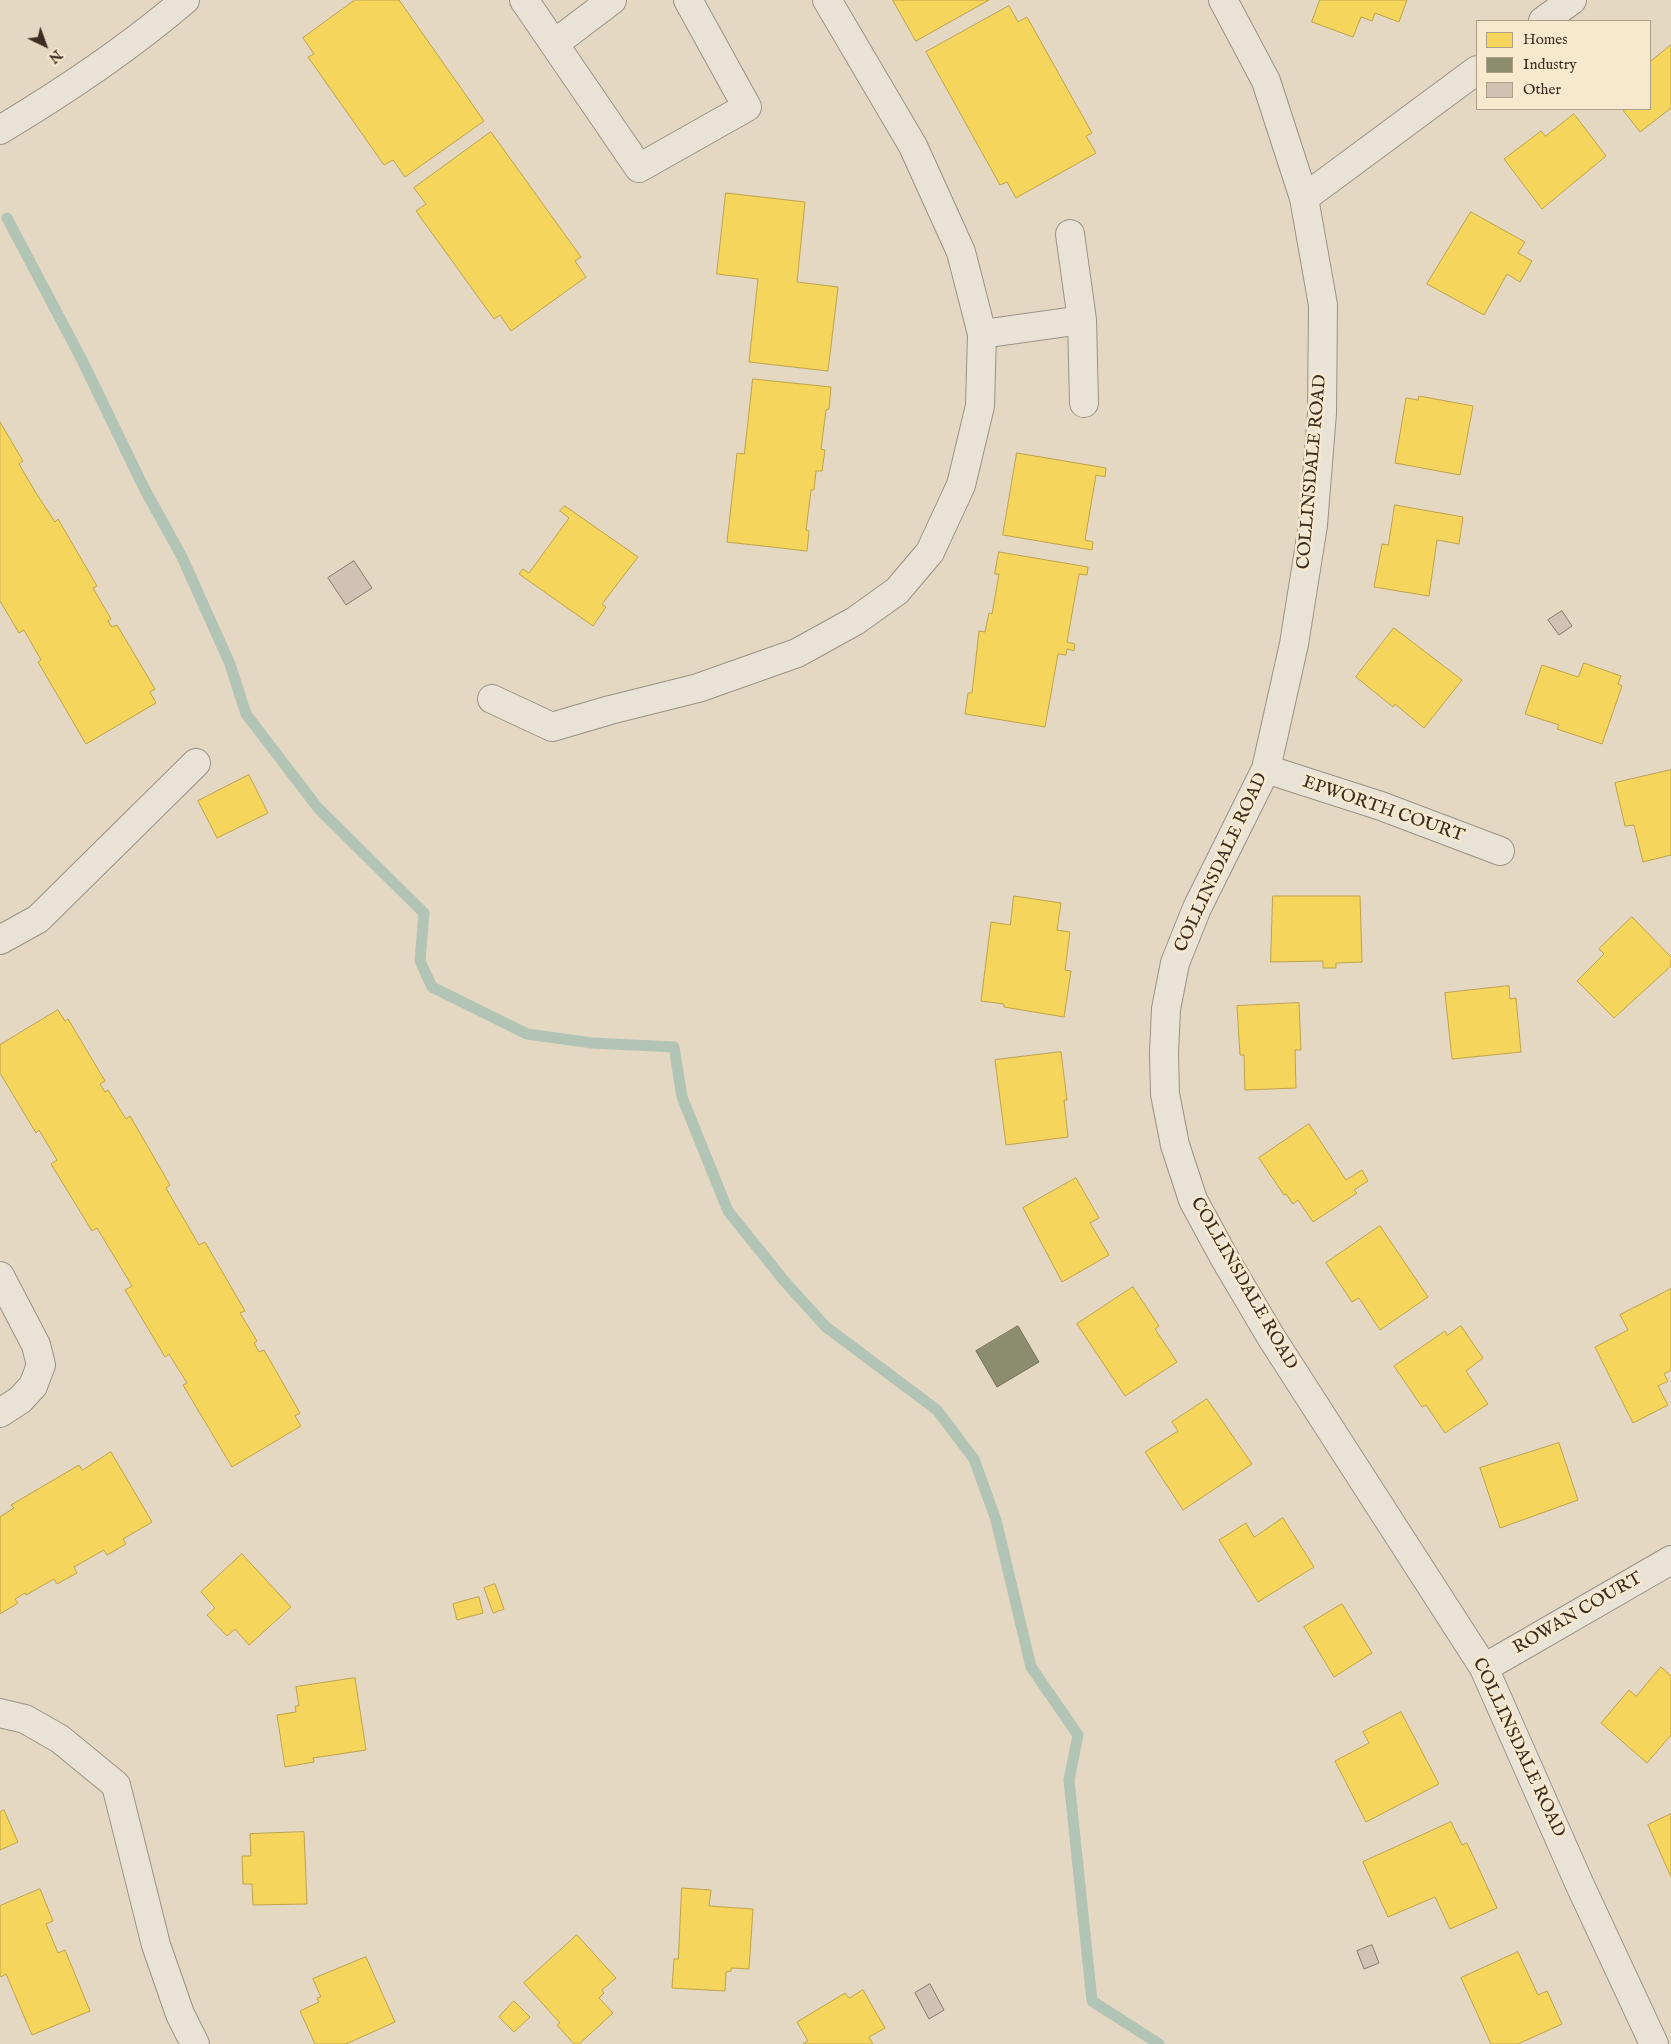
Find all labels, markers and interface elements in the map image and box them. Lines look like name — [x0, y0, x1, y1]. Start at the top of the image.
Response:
north arrow — [20, 20, 70, 70]
legend — [1476, 20, 1651, 110]
text: Homes — [1523, 30, 1567, 49]
text: N — [45, 45, 66, 67]
text: Industry — [1523, 55, 1577, 74]
text: Other — [1523, 80, 1561, 99]
street label: COLLINSDALE ROAD — [1294, 374, 1332, 570]
street label: COLLINSDALE ROAD — [1171, 770, 1273, 956]
street label: EPWORTH COURT — [1299, 772, 1467, 848]
street label: COLLINSDALE ROAD — [1185, 1194, 1301, 1374]
street label: ROWAN COURT — [1510, 1568, 1646, 1660]
street label: COLLINSDALE ROAD — [1467, 1655, 1569, 1841]

